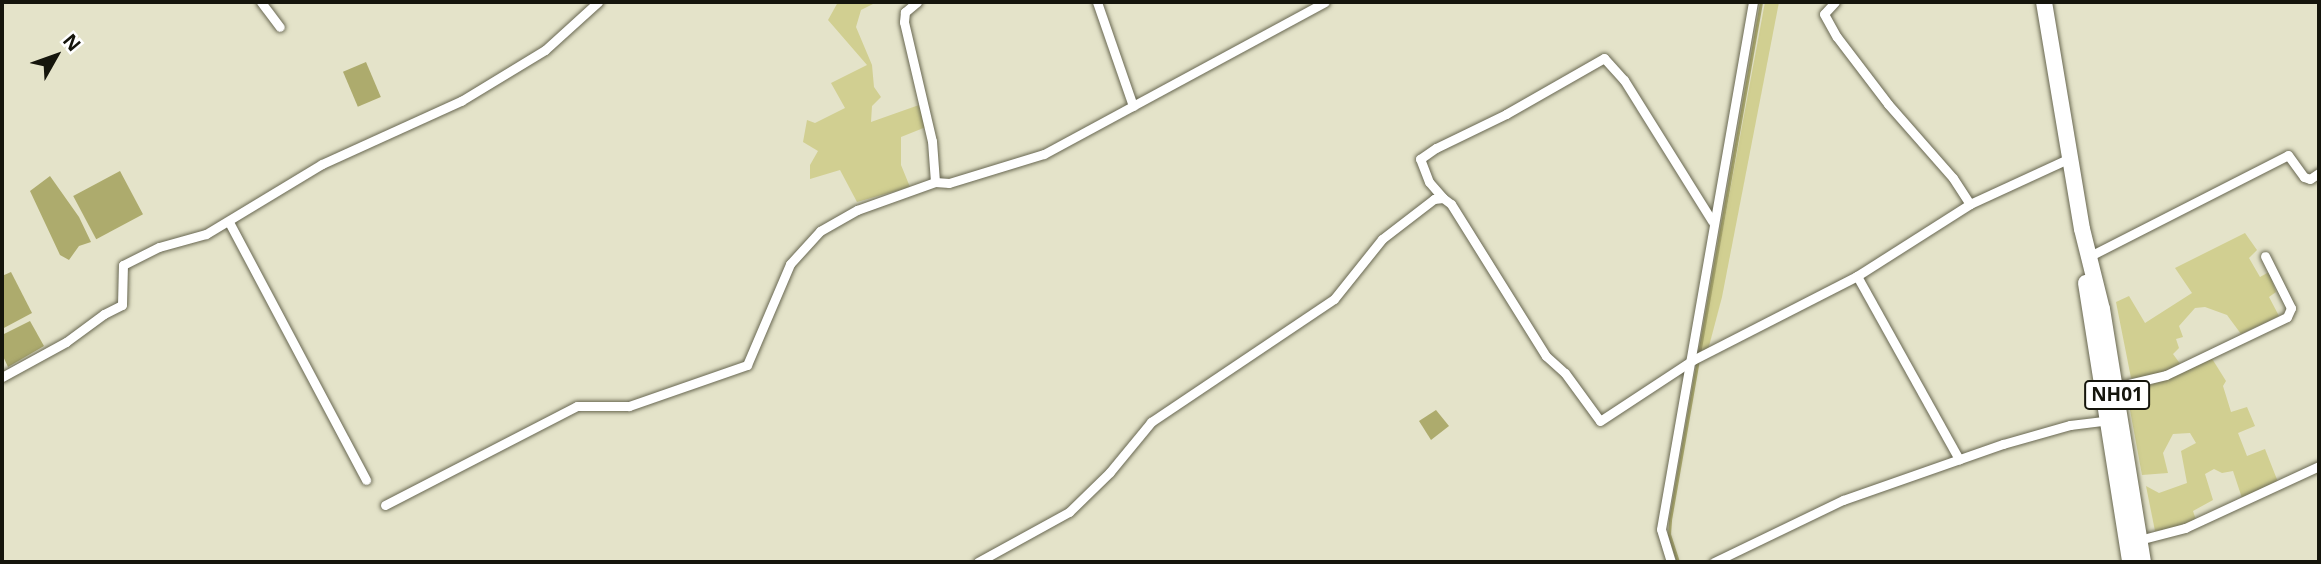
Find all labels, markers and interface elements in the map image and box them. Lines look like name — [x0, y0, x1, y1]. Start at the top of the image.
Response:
north arrow — [21, 21, 91, 91]
text: N — [57, 28, 87, 57]
road number: NH01 — [2084, 380, 2150, 410]

